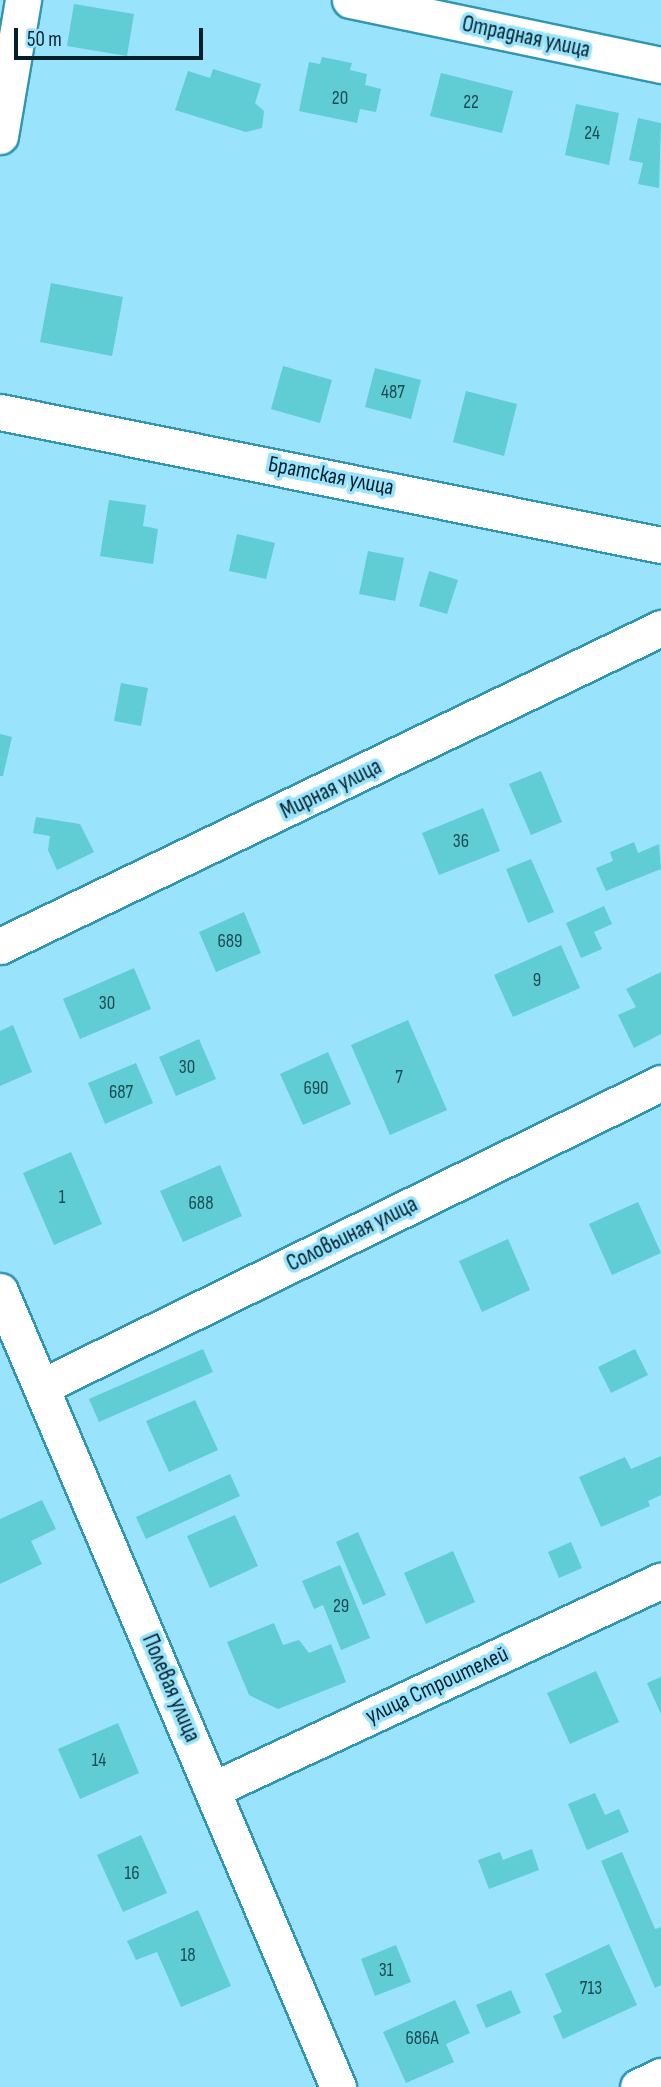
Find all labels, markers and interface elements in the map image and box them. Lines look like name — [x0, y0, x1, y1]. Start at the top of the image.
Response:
street label: Отрадная улица — [460, 10, 592, 64]
scale bar — [18, 14, 206, 58]
text: 50 m — [27, 27, 62, 52]
house number: 20 — [332, 88, 348, 110]
house number: 22 — [463, 92, 479, 114]
house number: 24 — [584, 123, 600, 145]
house number: 487 — [381, 382, 405, 404]
street label: Братская улица — [266, 450, 396, 502]
street label: Мирная улица — [276, 753, 386, 825]
house number: 36 — [453, 831, 469, 853]
house number: 689 — [217, 931, 243, 953]
house number: 9 — [533, 970, 541, 992]
house number: 30 — [99, 993, 115, 1015]
house number: 30 — [179, 1057, 195, 1079]
house number: 7 — [395, 1067, 403, 1089]
house number: 690 — [303, 1078, 329, 1100]
house number: 687 — [109, 1082, 133, 1104]
house number: 1 — [59, 1187, 65, 1209]
street label: Соловьиная улица — [282, 1190, 422, 1278]
house number: 688 — [189, 1193, 213, 1215]
house number: 29 — [333, 1596, 349, 1618]
street label: Полевая улица — [136, 1630, 206, 1746]
street label: улица Строителей — [361, 1640, 513, 1730]
house number: 14 — [92, 1750, 106, 1772]
house number: 16 — [125, 1863, 139, 1885]
house number: 18 — [181, 1945, 195, 1967]
house number: 31 — [379, 1960, 393, 1982]
house number: 713 — [580, 1978, 602, 2000]
house number: 686А — [405, 2028, 439, 2050]

